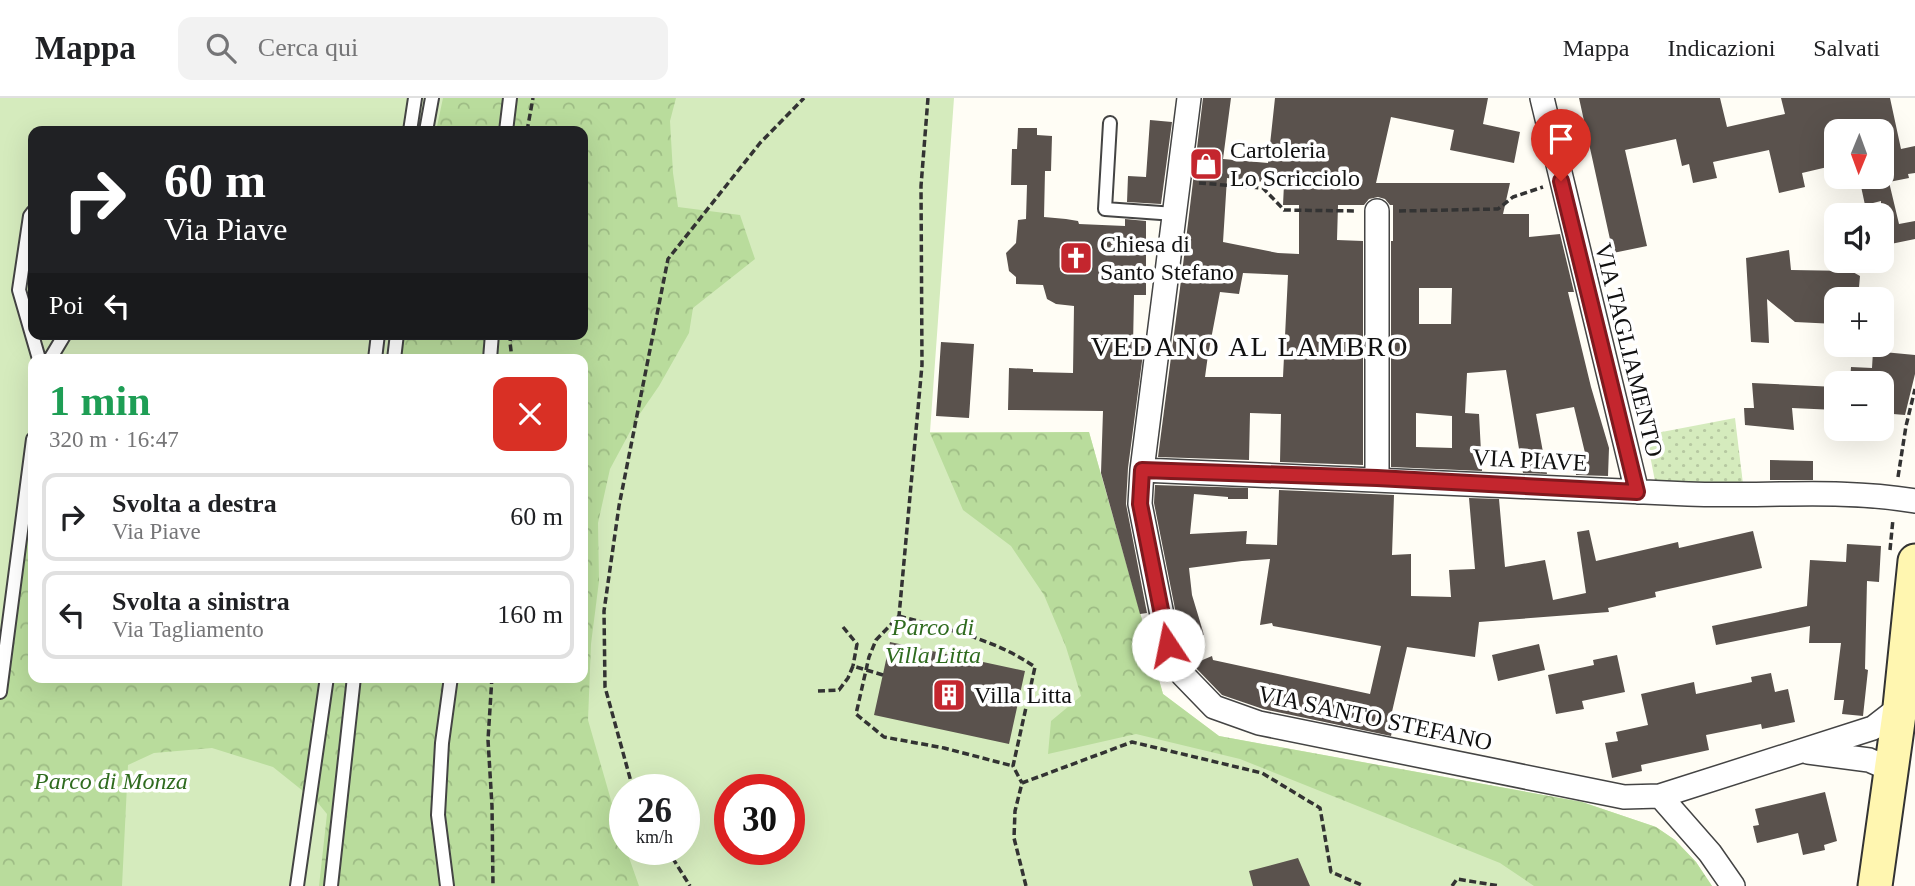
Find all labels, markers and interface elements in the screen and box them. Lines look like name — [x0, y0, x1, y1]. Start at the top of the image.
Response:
search box — [178, 17, 668, 80]
icon: search — [202, 29, 240, 67]
text: Mappa — [35, 30, 136, 66]
text: Cerca qui — [258, 33, 358, 62]
text: Mappa — [1563, 35, 1629, 61]
text: Indicazioni — [1667, 35, 1775, 61]
text: Salvati — [1813, 35, 1880, 61]
pin — [1531, 109, 1591, 181]
north arrow — [1824, 119, 1894, 189]
map controls — [1824, 119, 1894, 441]
icon: arrive — [1542, 120, 1580, 158]
place label: Cartoleria Lo Scricciolo — [1230, 137, 1360, 191]
shop icon: Cartoleria Lo Scricciolo — [1187, 145, 1225, 183]
text: 60 m — [164, 153, 266, 208]
icon: right — [49, 154, 140, 245]
button: sound — [1824, 203, 1894, 273]
text: Via Piave — [164, 211, 287, 247]
place label: Chiesa di Santo Stefano — [1100, 231, 1234, 285]
church icon: Chiesa di Santo Stefano — [1057, 239, 1095, 277]
street label: VIA TAGLIAMENTO — [1590, 241, 1668, 459]
icon: left — [98, 287, 136, 325]
button: + — [1824, 287, 1894, 357]
text: Poi — [49, 291, 84, 320]
district label: VEDANO AL LAMBRO — [1091, 331, 1409, 362]
button: − — [1824, 371, 1894, 441]
button: close — [493, 377, 567, 451]
text: 1 min — [49, 378, 151, 424]
text: 320 m · 16:47 — [49, 427, 179, 452]
street label: VIA PIAVE — [1472, 444, 1588, 476]
text: Svolta a destra — [112, 489, 277, 518]
icon: right — [53, 498, 91, 536]
text: 60 m — [510, 502, 563, 531]
text: Via Piave — [112, 519, 201, 544]
text: Svolta a sinistra — [112, 587, 290, 616]
icon: left — [53, 596, 91, 634]
text: 160 m — [497, 600, 563, 629]
position arrow — [1131, 608, 1205, 682]
park label: Parco di Villa Litta — [885, 614, 981, 668]
text: Via Tagliamento — [112, 617, 264, 642]
building icon: Villa Litta — [930, 676, 968, 714]
street label: VIA SANTO STEFANO — [1255, 680, 1495, 756]
place label: Villa Litta — [974, 682, 1072, 708]
park label: Parco di Monza — [33, 768, 188, 794]
speed limit sign: 30 — [714, 774, 805, 865]
text: 26 — [637, 791, 672, 830]
text: km/h — [636, 827, 673, 847]

